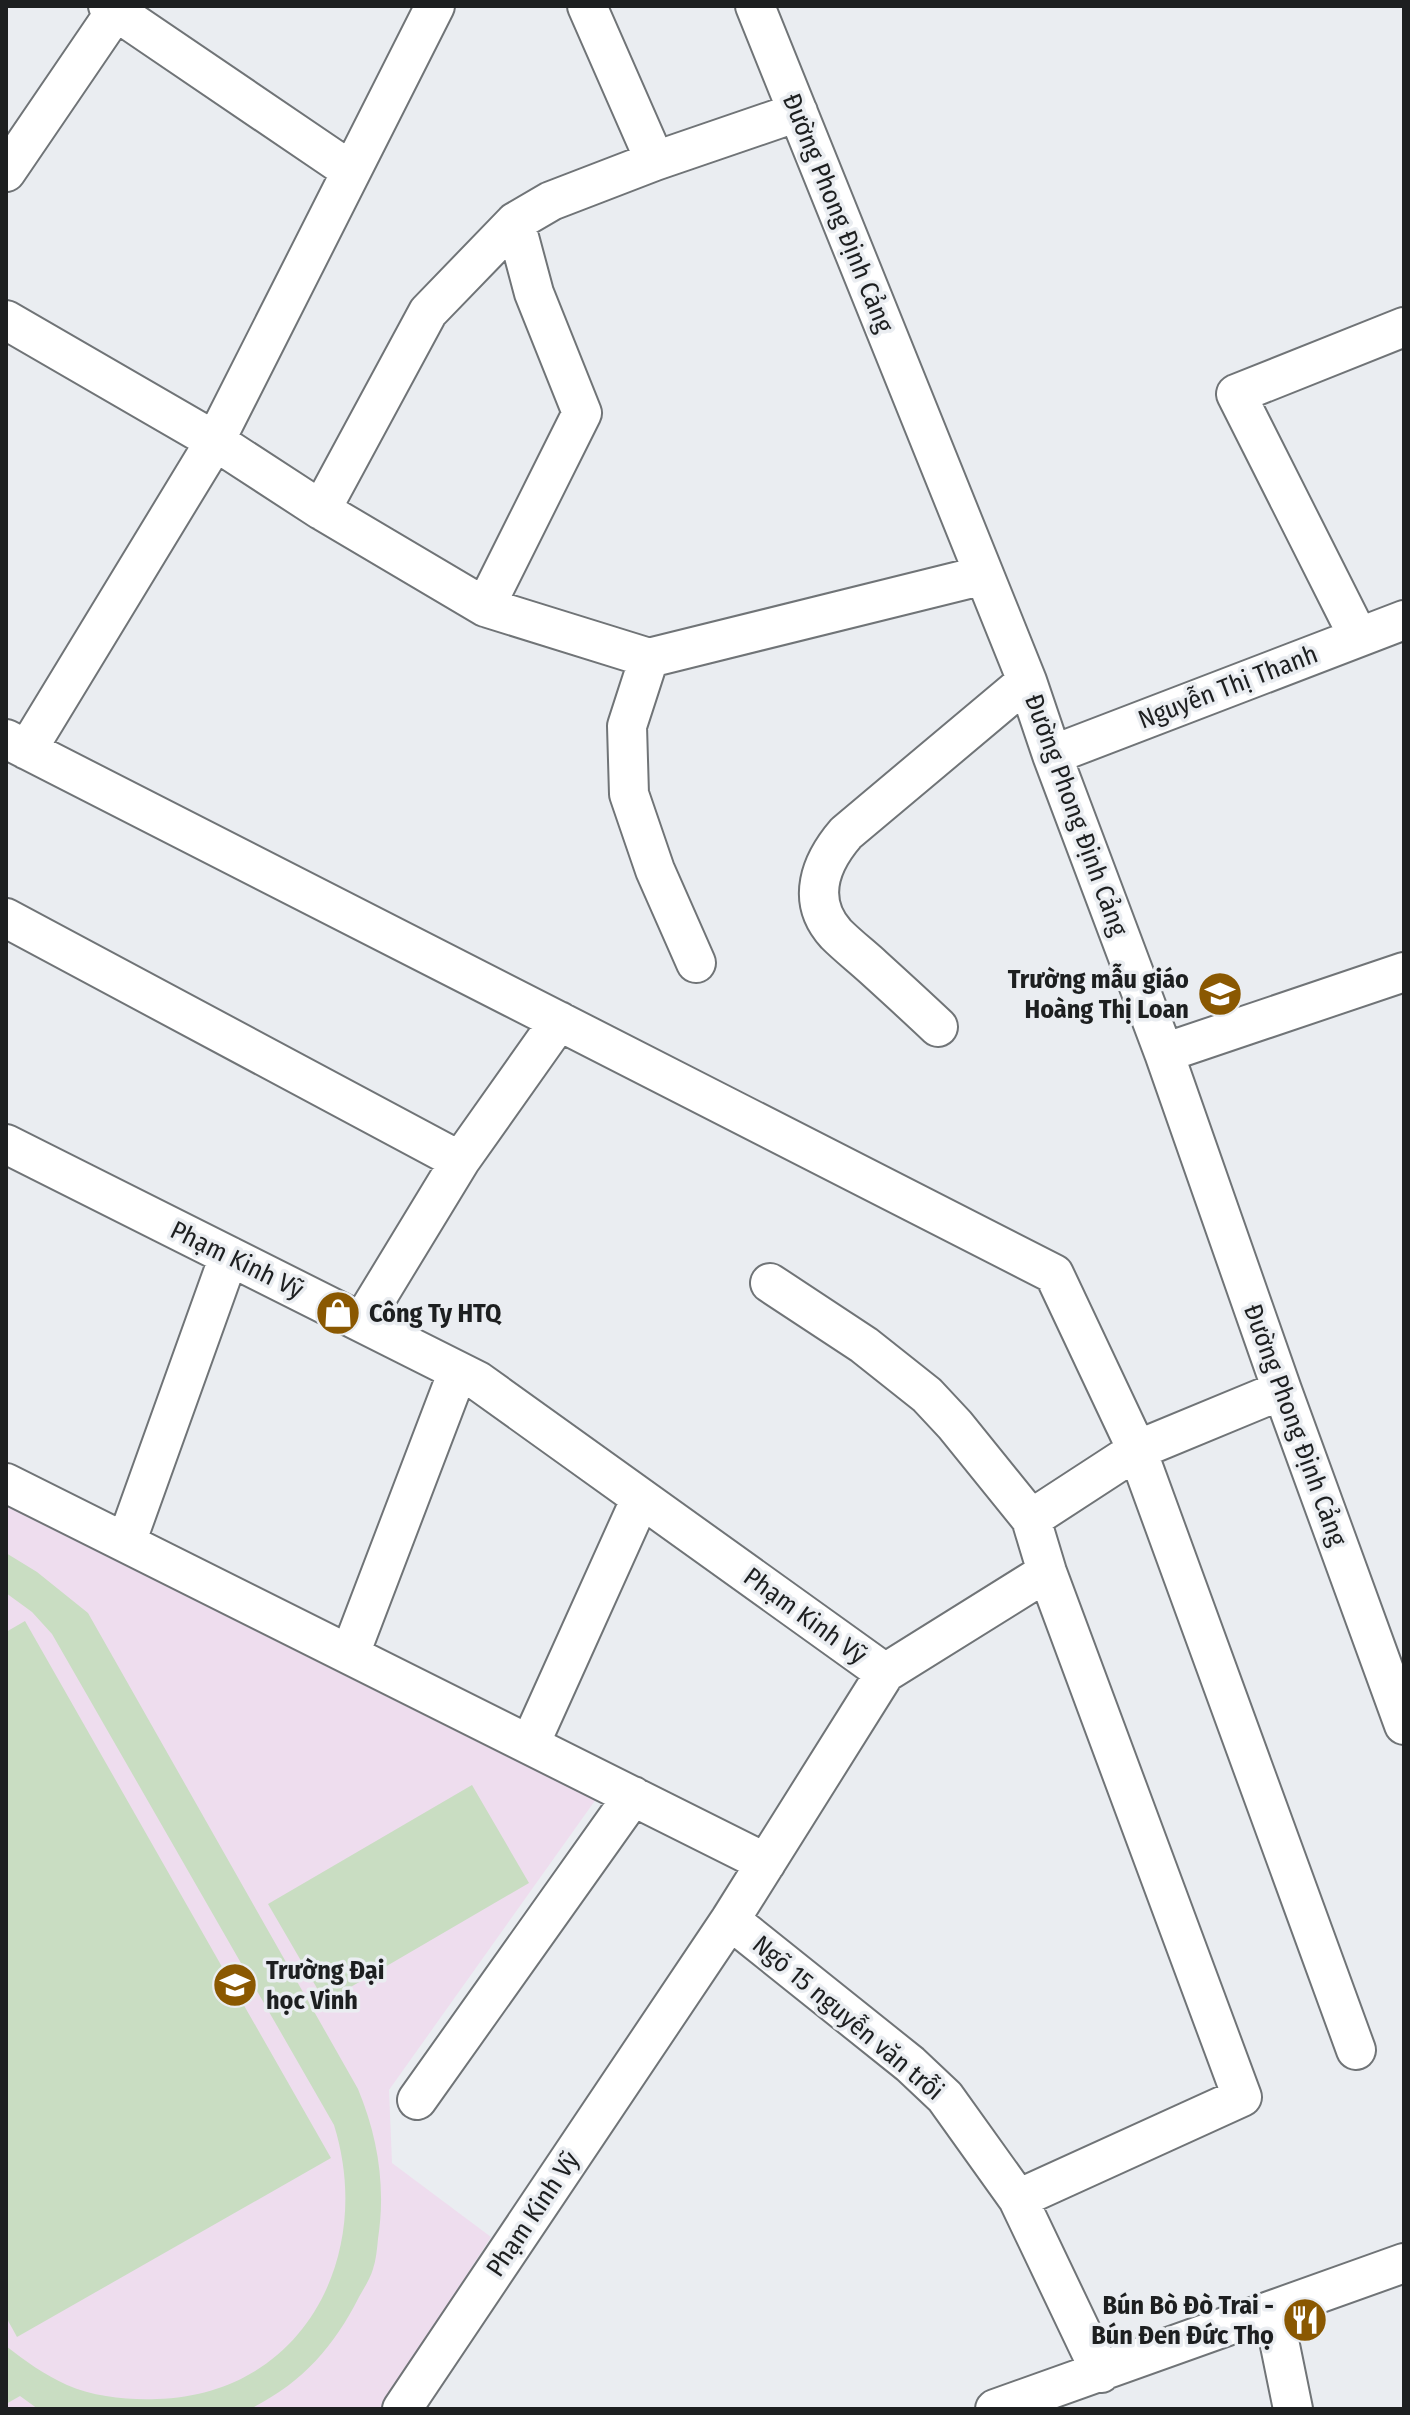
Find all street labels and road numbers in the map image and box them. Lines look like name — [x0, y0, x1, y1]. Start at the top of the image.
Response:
street label: Đường Phong Định Cảng — [776, 89, 900, 338]
street label: Nguyễn Thị Thanh — [1134, 639, 1322, 735]
street label: Đường Phong Định Cảng — [1018, 690, 1134, 941]
street label: Phạm Kinh Vỹ — [165, 1215, 309, 1306]
street label: Đường Phong Định Cảng — [1237, 1300, 1353, 1551]
street label: Phạm Kinh Vỹ — [738, 1561, 873, 1671]
street label: Ngõ 15 nguyễn văn trỗi — [746, 1929, 950, 2107]
street label: Phạm Kinh Vỹ — [480, 2145, 586, 2282]

